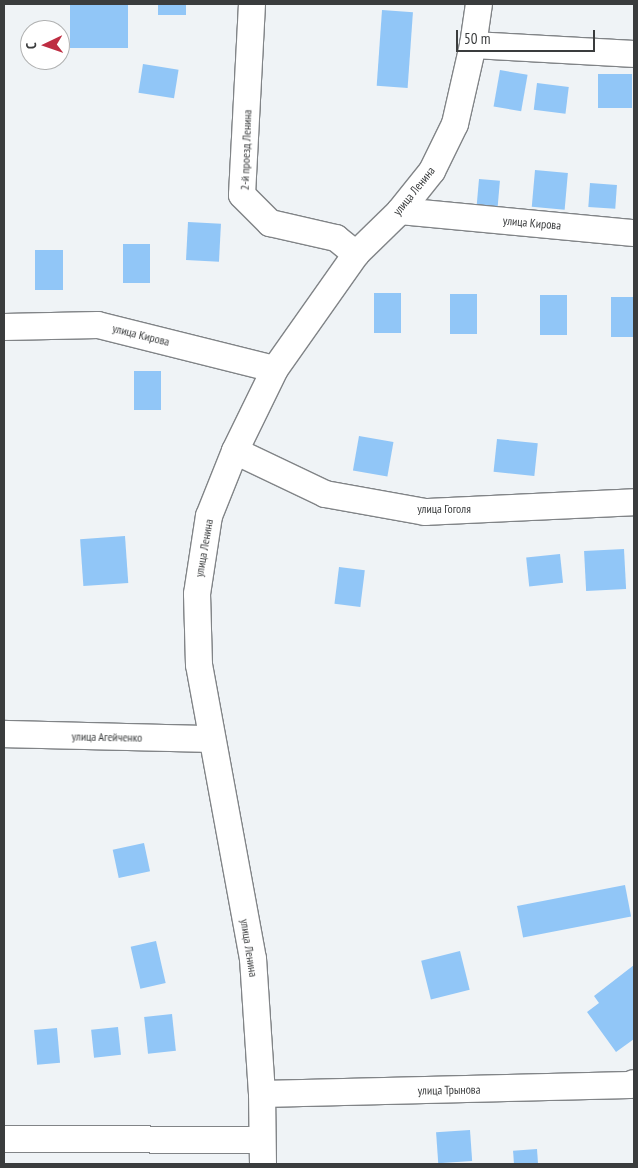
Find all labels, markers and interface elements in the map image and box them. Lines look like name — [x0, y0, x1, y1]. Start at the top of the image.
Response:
north arrow — [20, 20, 70, 70]
scale bar — [458, 20, 597, 52]
text: 50 m — [464, 29, 490, 48]
text: С — [22, 42, 40, 49]
street label: 2-й проезд Ленина — [237, 109, 255, 191]
street label: улица Ленина — [390, 164, 438, 218]
street label: улица Кирова — [502, 213, 562, 233]
street label: улица Кирова — [111, 321, 171, 349]
street label: улица Гоголя — [417, 502, 471, 516]
street label: улица Ленина — [192, 518, 216, 578]
street label: улица Агейченко — [71, 729, 143, 745]
street label: улица Ленина — [237, 918, 261, 978]
street label: улица Трынова — [417, 1082, 481, 1098]

